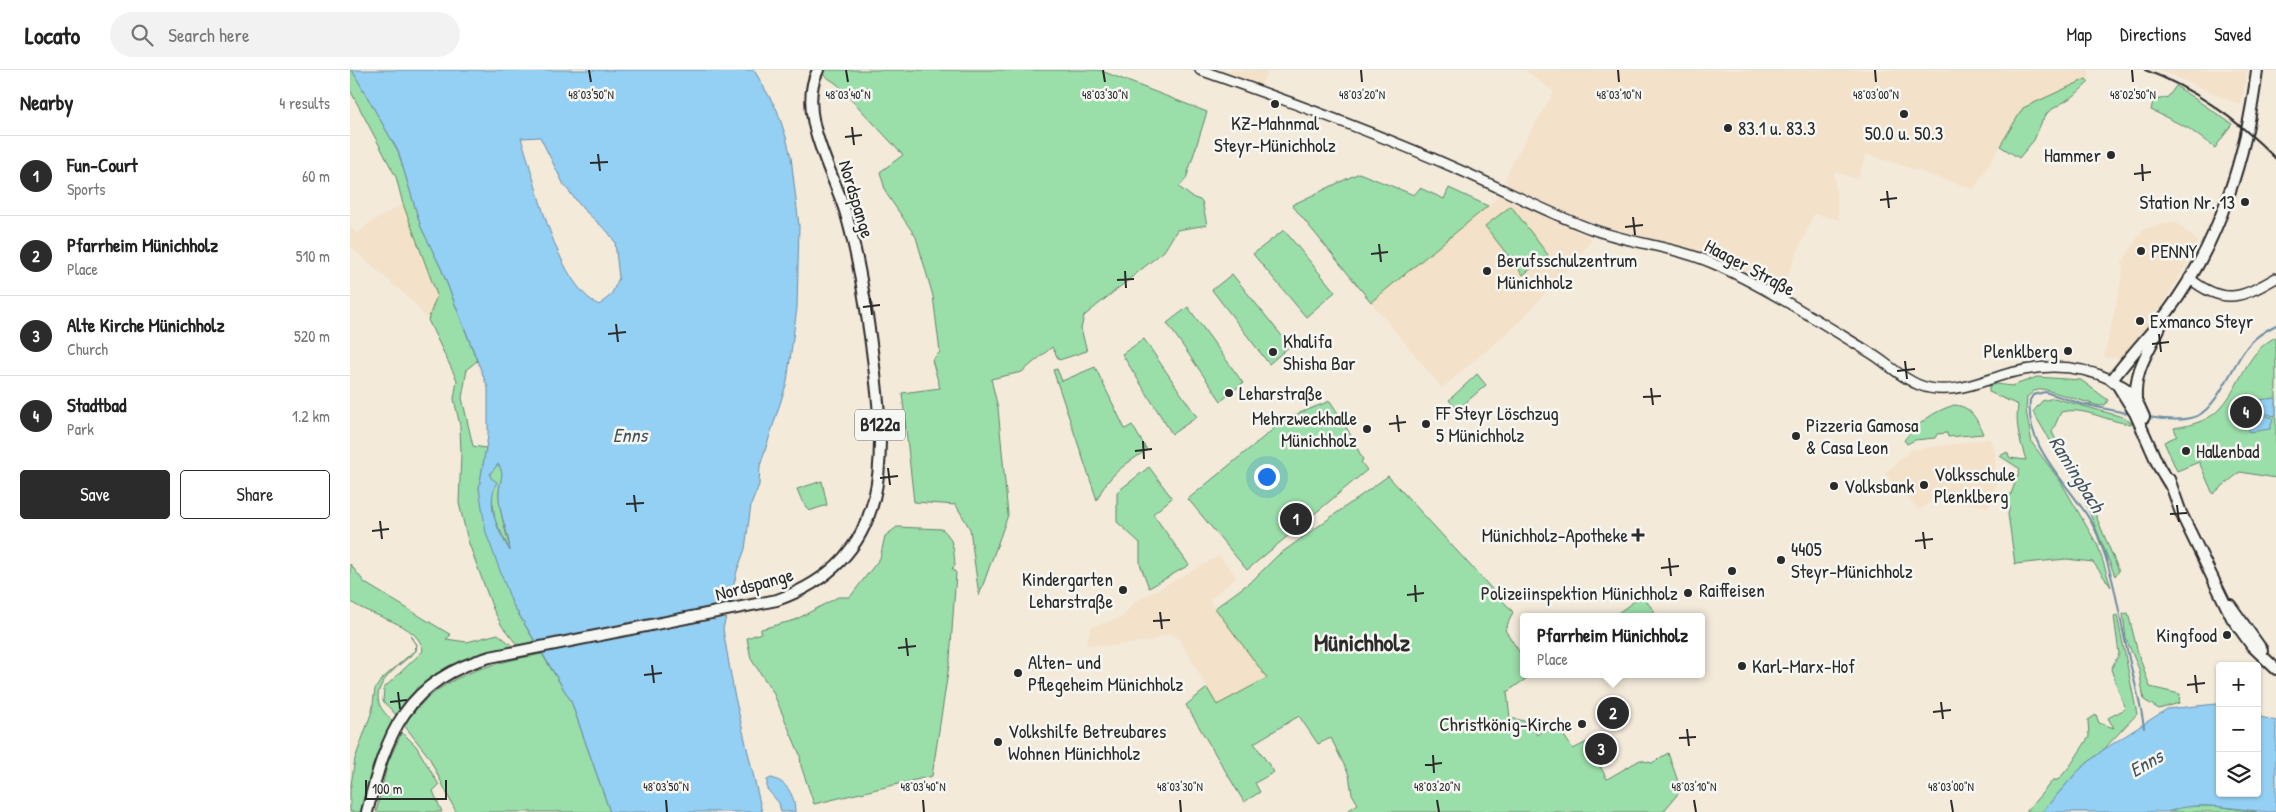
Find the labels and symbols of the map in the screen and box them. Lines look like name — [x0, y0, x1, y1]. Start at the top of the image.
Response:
text: 48°03'50"N — [568, 86, 614, 103]
text: 48°03'40"N — [825, 86, 871, 103]
text: 48°03'30"N — [1082, 86, 1128, 103]
text: 48°03'20"N — [1339, 86, 1385, 103]
text: 48°03'10"N — [1597, 86, 1641, 103]
text: 48°03'00"N — [1853, 86, 1899, 103]
text: 48°02'50"N — [2110, 86, 2156, 103]
marker: KZ-Mahnmal Steyr-Münichholz — [1269, 98, 1281, 110]
marker: 50.0 u. 50.3 — [1898, 108, 1910, 120]
place label: KZ-Mahnmal Steyr-Münichholz — [1214, 110, 1336, 158]
place label: 83.1 u. 83.3 — [1738, 115, 1815, 141]
place label: 50.0 u. 50.3 — [1865, 120, 1943, 146]
marker: 83.1 u. 83.3 — [1722, 122, 1734, 134]
place label: Hammer — [2044, 142, 2102, 168]
marker: Hammer — [2105, 149, 2117, 161]
street label: Nordspange — [833, 157, 881, 241]
place label: Station Nr. 13 — [2140, 189, 2235, 215]
marker: Station Nr. 13 — [2239, 196, 2251, 208]
street label: Haager Straße — [1700, 232, 1800, 302]
place label: PENNY — [2151, 238, 2198, 264]
marker: PENNY — [2135, 245, 2147, 257]
place label: Berufsschulzentrum Münichholz — [1497, 247, 1637, 295]
marker: Berufsschulzentrum Münichholz — [1481, 265, 1493, 277]
place label: Exmanco Steyr — [2150, 308, 2254, 334]
marker: Exmanco Steyr — [2134, 315, 2146, 327]
place label: Khalifa Shisha Bar — [1283, 328, 1356, 376]
place label: Plenklberg — [1984, 338, 2058, 364]
marker: Plenklberg — [2062, 345, 2074, 357]
marker: Khalifa Shisha Bar — [1267, 346, 1279, 358]
place label: Leharstraße — [1239, 380, 1323, 406]
marker: Leharstraße — [1223, 387, 1235, 399]
pin: 4 — [2230, 393, 2262, 431]
place label: FF Steyr Löschzug 5 Münichholz — [1435, 400, 1559, 448]
place label: Mehrzweckhalle Münichholz — [1252, 405, 1357, 453]
road number: B122a — [855, 410, 905, 440]
place label: Pizzeria Gamosa & Casa Leon — [1806, 412, 1919, 460]
marker: FF Steyr Löschzug 5 Münichholz — [1420, 418, 1432, 430]
water label: Enns — [613, 421, 650, 448]
marker: Mehrzweckhalle Münichholz — [1361, 423, 1373, 435]
marker: Pizzeria Gamosa & Casa Leon — [1790, 430, 1802, 442]
water label: Ramingbach — [2043, 430, 2112, 519]
place label: Hallenbad — [2196, 438, 2260, 464]
marker: Hallenbad — [2180, 445, 2192, 457]
place label: Volksschule Plenklberg — [1934, 461, 2016, 509]
your location — [1254, 464, 1280, 490]
place label: Volksbank — [1844, 473, 1914, 499]
marker: Volksschule Plenklberg — [1918, 479, 1930, 491]
marker: Volksbank — [1828, 480, 1840, 492]
pin: 1 — [1280, 500, 1312, 538]
place label: Münichholz-Apotheke — [1482, 522, 1628, 548]
marker: Münichholz-Apotheke — [1632, 529, 1644, 541]
place label: 4405 Steyr-Münichholz — [1791, 536, 1913, 584]
marker: 4405 Steyr-Münichholz — [1775, 554, 1787, 566]
street label: Nordspange — [712, 561, 796, 607]
marker: Raiffeisen — [1726, 565, 1738, 577]
place label: Kindergarten Leharstraße — [1022, 566, 1113, 614]
place label: Raiffeisen — [1699, 577, 1765, 603]
place label: Polizeiinspektion Münichholz — [1481, 580, 1678, 606]
marker: Kindergarten Leharstraße — [1117, 584, 1129, 596]
marker: Polizeiinspektion Münichholz — [1682, 587, 1694, 599]
place label: Kingfood — [2156, 622, 2218, 648]
district label: Münichholz — [1314, 626, 1411, 658]
marker: Kingfood — [2221, 629, 2233, 641]
place label: Alten- und Pflegeheim Münichholz — [1028, 649, 1183, 697]
place label: Karl-Marx-Hof — [1752, 653, 1855, 679]
marker: Karl-Marx-Hof — [1736, 660, 1748, 672]
marker: Alten- und Pflegeheim Münichholz — [1012, 667, 1024, 679]
pin: 2 — [1597, 694, 1629, 732]
place label: Christkönig-Kirche — [1439, 711, 1572, 737]
place label: Volkshilfe Betreubares Wohnen Münichholz — [1008, 718, 1166, 766]
marker: Christkönig-Kirche — [1576, 718, 1588, 730]
pin: 3 — [1585, 730, 1617, 768]
marker: Volkshilfe Betreubares Wohnen Münichholz — [992, 736, 1004, 748]
water label: Enns — [2124, 741, 2169, 783]
scale bar — [365, 777, 448, 800]
text: 48°03'50"N — [643, 778, 689, 795]
text: 48°03'40"N — [900, 778, 946, 795]
text: 48°03'30"N — [1157, 778, 1203, 795]
text: 48°03'20"N — [1414, 778, 1460, 795]
text: 48°03'10"N — [1672, 778, 1716, 795]
text: 48°03'00"N — [1928, 778, 1974, 795]

